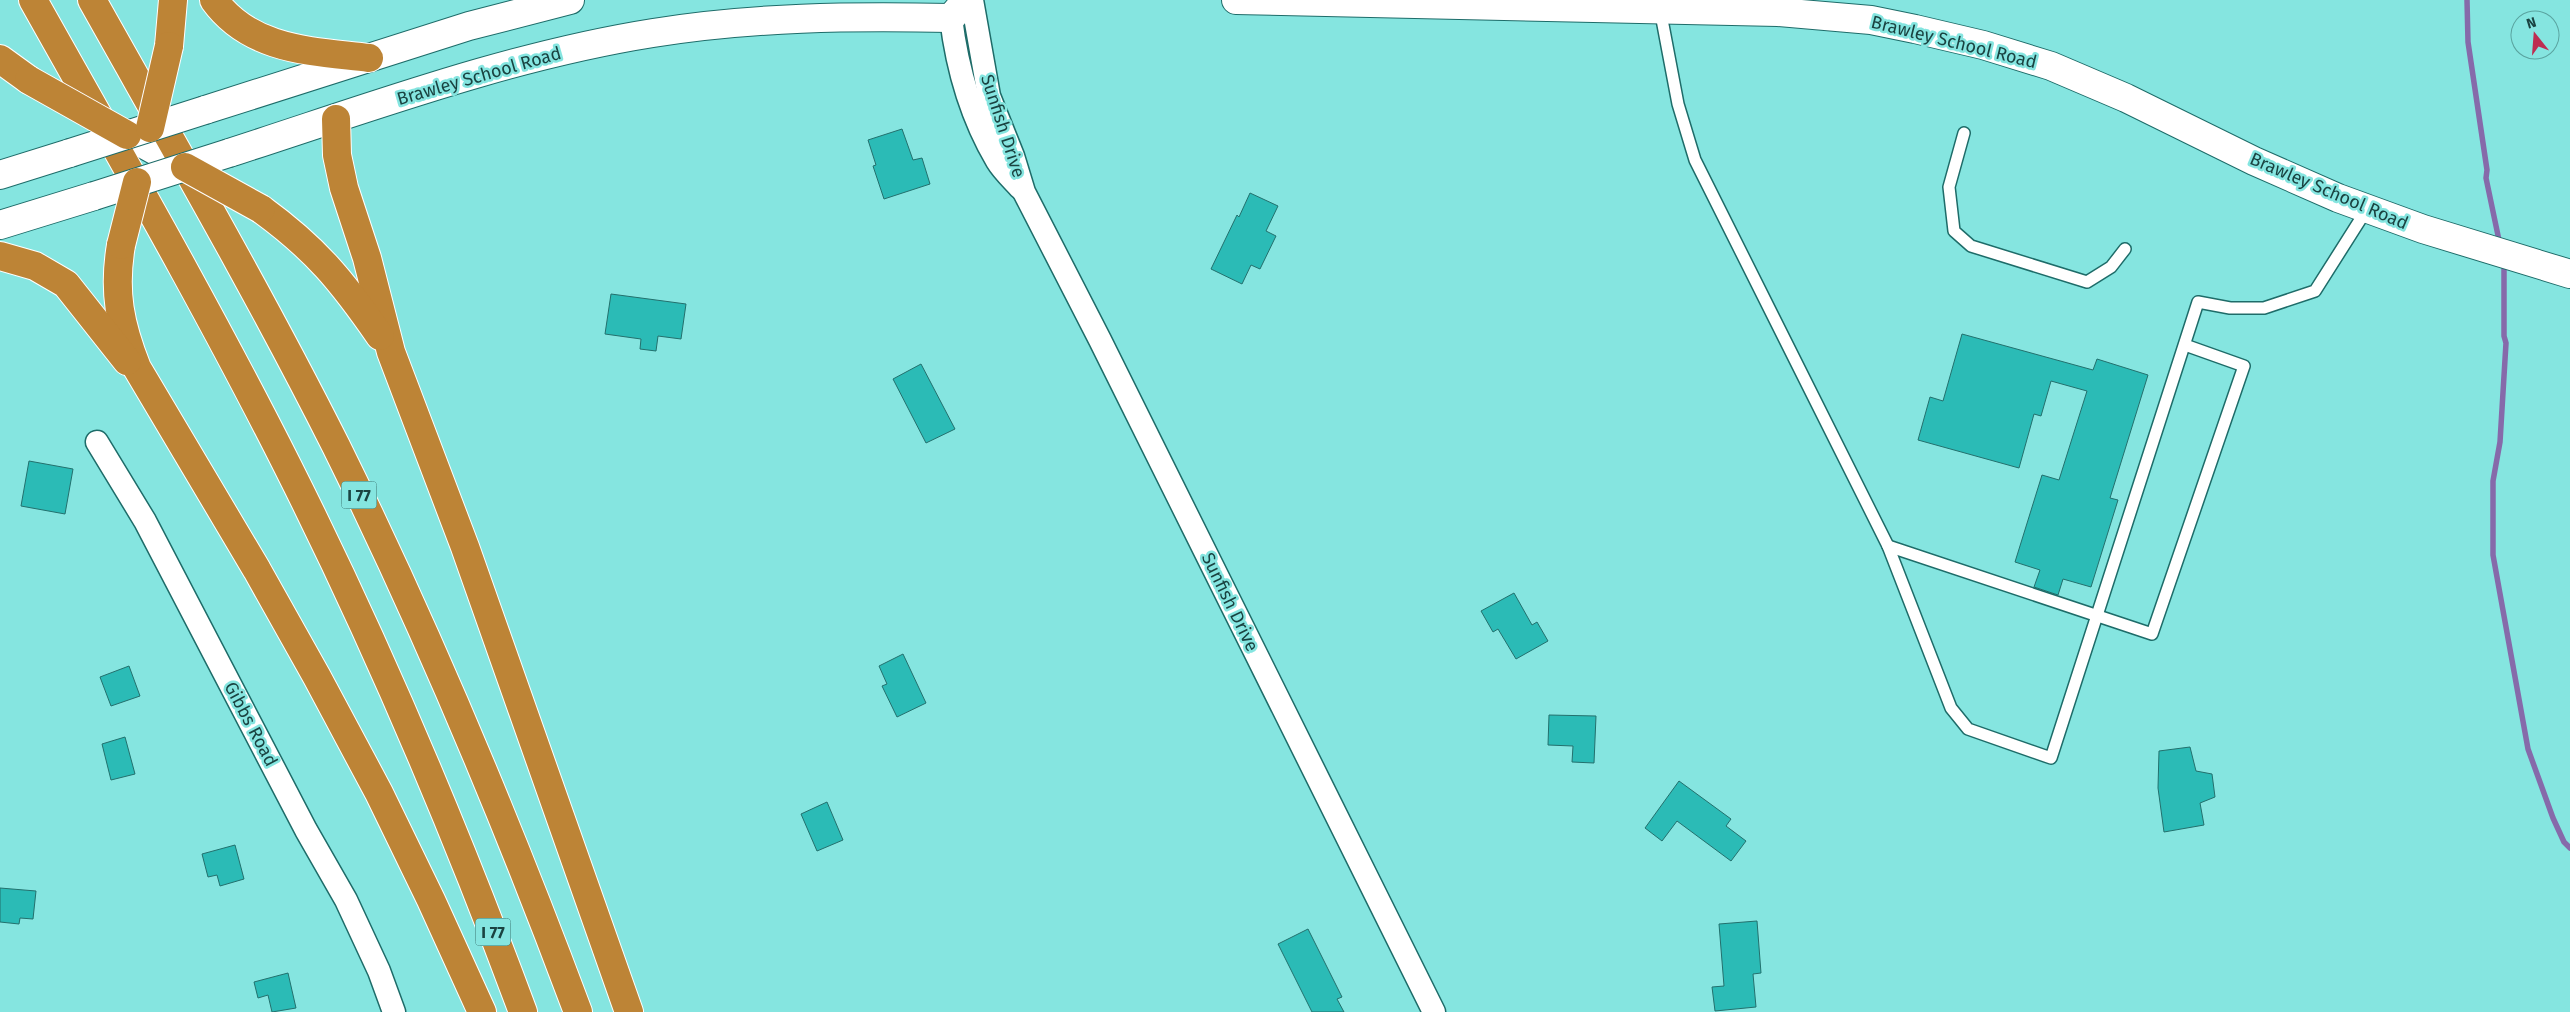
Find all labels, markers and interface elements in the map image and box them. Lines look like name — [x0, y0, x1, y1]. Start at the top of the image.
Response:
north arrow — [2510, 10, 2560, 60]
street label: Brawley School Road — [1869, 11, 2039, 73]
text: N — [2524, 14, 2538, 33]
street label: Brawley School Road — [394, 42, 564, 110]
street label: Sunfish Drive — [976, 72, 1030, 180]
street label: Brawley School Road — [2246, 148, 2412, 234]
road number: I 77 — [342, 482, 376, 508]
street label: Sunfish Drive — [1197, 549, 1263, 655]
street label: Gibbs Road — [220, 678, 282, 770]
road number: I 77 — [476, 919, 510, 946]

